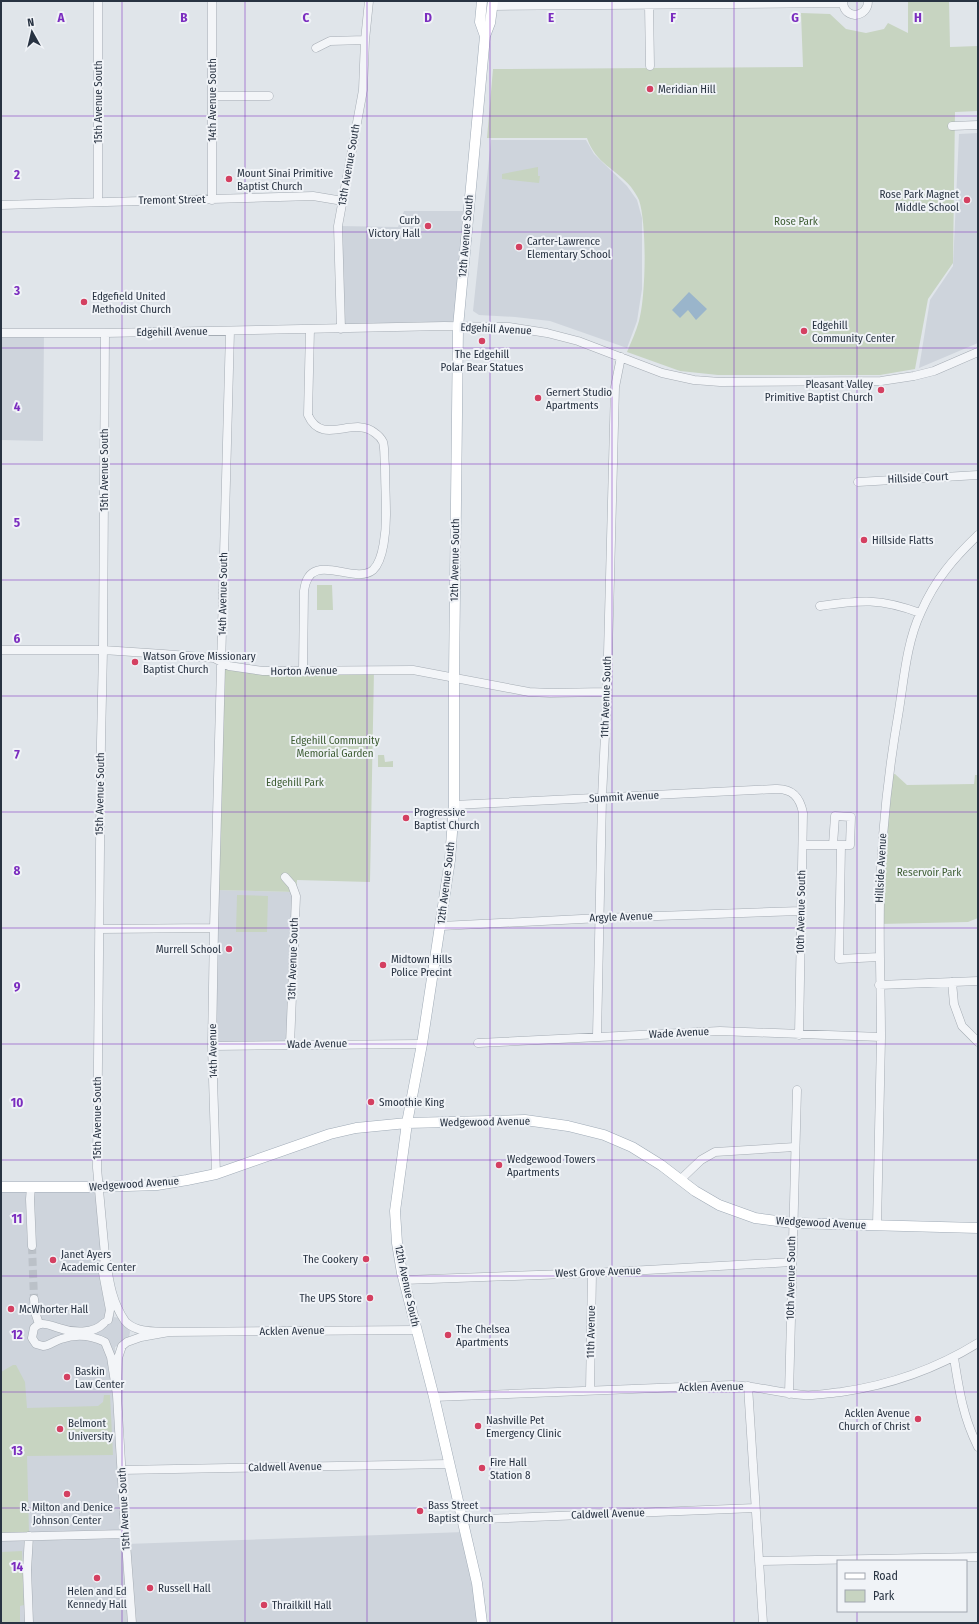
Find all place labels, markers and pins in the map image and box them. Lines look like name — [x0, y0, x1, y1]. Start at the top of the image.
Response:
place label: Meridian Hill — [658, 83, 716, 96]
marker: Meridian Hill — [645, 84, 655, 94]
place label: Mount Sinai Primitive Baptist Church — [237, 167, 333, 193]
marker: Mount Sinai Primitive Baptist Church — [224, 174, 234, 184]
place label: Rose Park Magnet Middle School — [879, 188, 959, 214]
marker: Rose Park Magnet Middle School — [962, 195, 972, 205]
place label: Curb Victory Hall — [369, 214, 420, 240]
marker: Curb Victory Hall — [423, 221, 433, 231]
place label: Carter-Lawrence Elementary School — [527, 235, 611, 261]
marker: Carter-Lawrence Elementary School — [514, 242, 524, 252]
place label: Edgefield United Methodist Church — [92, 290, 171, 316]
marker: Edgefield United Methodist Church — [79, 297, 89, 307]
place label: Edgehill Community Center — [812, 319, 895, 345]
marker: Edgehill Community Center — [799, 326, 809, 336]
marker: The Edgehill Polar Bear Statues — [477, 336, 487, 346]
place label: The Edgehill Polar Bear Statues — [441, 348, 524, 374]
place label: Pleasant Valley Primitive Baptist Church — [765, 378, 873, 404]
marker: Pleasant Valley Primitive Baptist Church — [876, 385, 886, 395]
place label: Gernert Studio Apartments — [546, 386, 612, 412]
marker: Gernert Studio Apartments — [533, 393, 543, 403]
place label: Hillside Flatts — [872, 534, 934, 547]
marker: Hillside Flatts — [859, 535, 869, 545]
place label: Watson Grove Missionary Baptist Church — [143, 650, 256, 676]
marker: Watson Grove Missionary Baptist Church — [130, 657, 140, 667]
place label: Progressive Baptist Church — [414, 806, 480, 832]
marker: Progressive Baptist Church — [401, 813, 411, 823]
place label: Murrell School — [156, 943, 221, 956]
marker: Murrell School — [224, 944, 234, 954]
place label: Midtown Hills Police Precint — [391, 953, 453, 979]
marker: Midtown Hills Police Precint — [378, 960, 388, 970]
place label: Smoothie King — [379, 1096, 445, 1109]
marker: Smoothie King — [366, 1097, 376, 1107]
place label: Wedgewood Towers Apartments — [507, 1153, 596, 1179]
marker: Wedgewood Towers Apartments — [494, 1160, 504, 1170]
place label: Janet Ayers Academic Center — [61, 1248, 136, 1274]
place label: The Cookery — [303, 1253, 358, 1266]
marker: The Cookery — [361, 1254, 371, 1264]
marker: Janet Ayers Academic Center — [48, 1255, 58, 1265]
place label: The UPS Store — [299, 1292, 362, 1305]
marker: The UPS Store — [365, 1293, 375, 1303]
place label: McWhorter Hall — [19, 1303, 88, 1316]
marker: McWhorter Hall — [6, 1304, 16, 1314]
place label: The Chelsea Apartments — [456, 1323, 510, 1349]
marker: The Chelsea Apartments — [443, 1330, 453, 1340]
place label: Baskin Law Center — [75, 1365, 124, 1391]
marker: Baskin Law Center — [62, 1372, 72, 1382]
place label: Acklen Avenue Church of Christ — [838, 1407, 910, 1433]
place label: Nashville Pet Emergency Clinic — [486, 1414, 562, 1440]
marker: Acklen Avenue Church of Christ — [913, 1414, 923, 1424]
place label: Belmont University — [68, 1417, 113, 1443]
marker: Nashville Pet Emergency Clinic — [473, 1421, 483, 1431]
marker: Belmont University — [55, 1424, 65, 1434]
place label: Fire Hall Station 8 — [490, 1456, 531, 1482]
marker: Fire Hall Station 8 — [477, 1463, 487, 1473]
marker: R. Milton and Denice Johnson Center — [62, 1489, 72, 1499]
place label: Bass Street Baptist Church — [428, 1499, 494, 1525]
place label: R. Milton and Denice Johnson Center — [21, 1501, 113, 1527]
marker: Bass Street Baptist Church — [415, 1506, 425, 1516]
marker: Helen and Ed Kennedy Hall — [92, 1573, 102, 1583]
place label: Russell Hall — [158, 1582, 211, 1595]
marker: Russell Hall — [145, 1583, 155, 1593]
place label: Helen and Ed Kennedy Hall — [67, 1585, 127, 1611]
place label: Thrailkill Hall — [272, 1599, 332, 1612]
marker: Thrailkill Hall — [259, 1600, 269, 1610]

